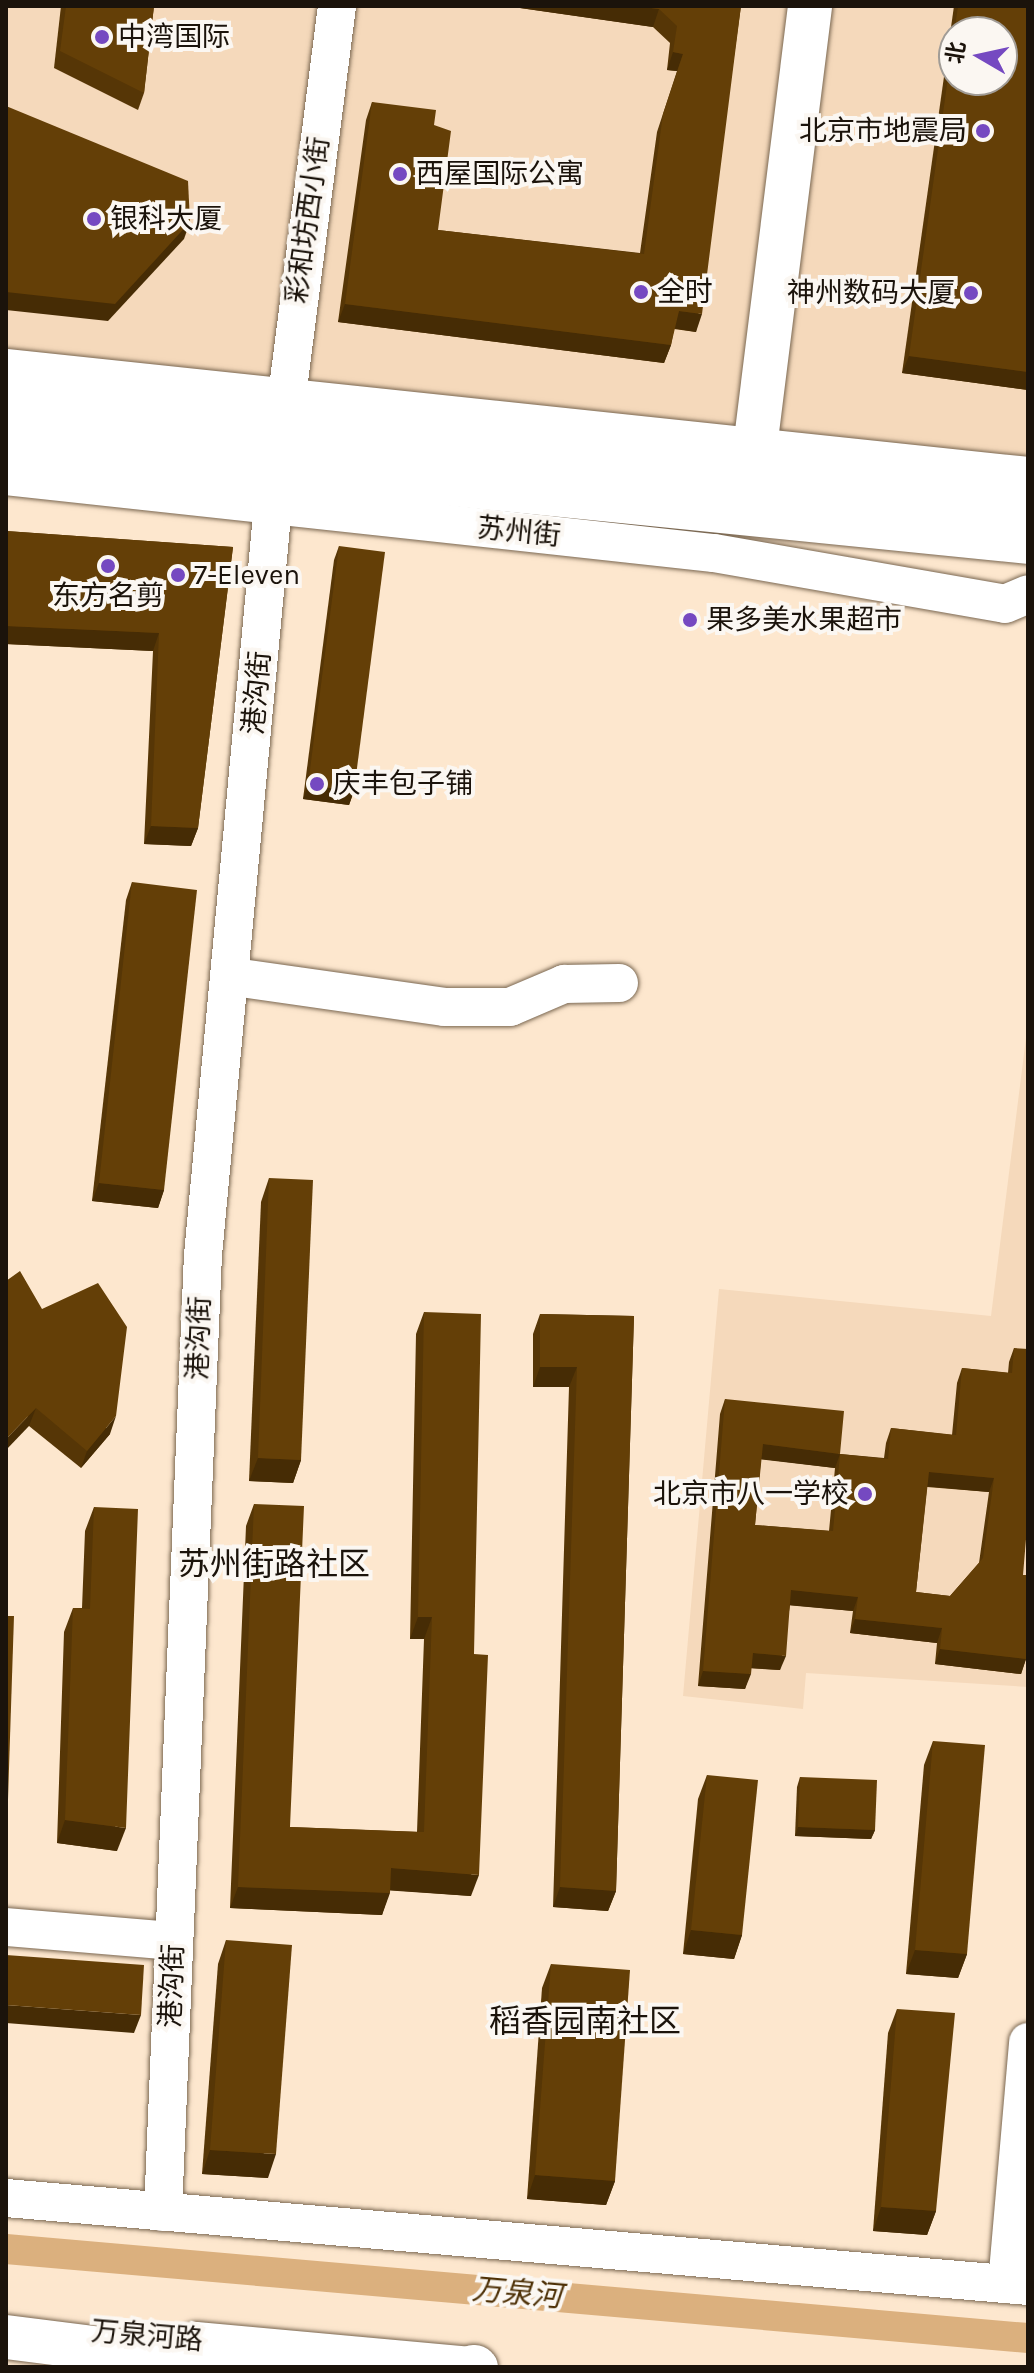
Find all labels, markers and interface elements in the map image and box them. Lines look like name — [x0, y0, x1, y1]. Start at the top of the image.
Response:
north arrow — [938, 16, 1018, 96]
place label: 中湾国际 — [118, 20, 230, 54]
marker: 中湾国际 — [93, 28, 111, 46]
text: 北 — [942, 40, 971, 65]
place label: 北京市地震局 — [799, 114, 967, 148]
marker: 北京市地震局 — [974, 122, 992, 140]
street label: 彩和坊西小街 — [280, 134, 336, 306]
place label: 西屋国际公寓 — [416, 157, 584, 191]
marker: 西屋国际公寓 — [391, 165, 409, 183]
place label: 银科大厦 — [110, 202, 222, 236]
marker: 银科大厦 — [85, 210, 103, 228]
place label: 全时 — [657, 275, 713, 309]
place label: 神州数码大厦 — [787, 276, 955, 310]
marker: 全时 — [632, 283, 650, 301]
marker: 神州数码大厦 — [962, 284, 980, 302]
street label: 苏州街 — [475, 511, 563, 553]
marker: 东方名剪 — [99, 557, 117, 575]
place label: 7-Eleven — [194, 558, 300, 592]
marker: 7-Eleven — [169, 566, 187, 584]
place label: 东方名剪 — [52, 579, 164, 613]
place label: 果多美水果超市 — [706, 603, 902, 637]
marker: 果多美水果超市 — [681, 611, 699, 629]
street label: 港沟街 — [237, 650, 277, 736]
place label: 庆丰包子铺 — [333, 767, 473, 801]
marker: 庆丰包子铺 — [308, 775, 326, 793]
street label: 港沟街 — [181, 1295, 217, 1381]
place label: 北京市八一学校 — [653, 1477, 849, 1511]
marker: 北京市八一学校 — [856, 1485, 874, 1503]
district label: 苏州街路社区 — [178, 1546, 370, 1584]
street label: 港沟街 — [154, 1943, 190, 2029]
district label: 稻香园南社区 — [489, 2003, 681, 2041]
water label: 万泉河 — [471, 2271, 563, 2315]
street label: 万泉河路 — [90, 2314, 204, 2358]

